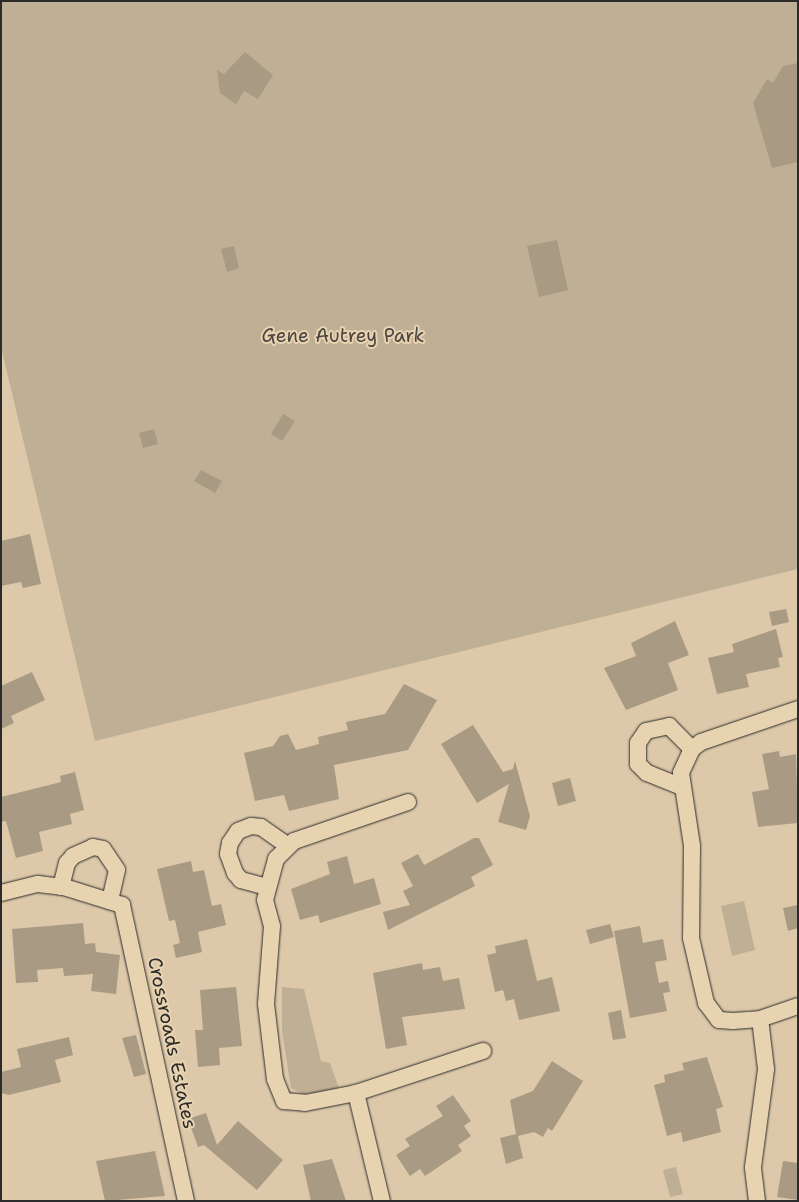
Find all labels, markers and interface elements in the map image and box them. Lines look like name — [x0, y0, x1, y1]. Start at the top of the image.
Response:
park label: Gene Autrey Park — [261, 325, 425, 347]
street label: Crossroads Estates — [143, 955, 201, 1131]

